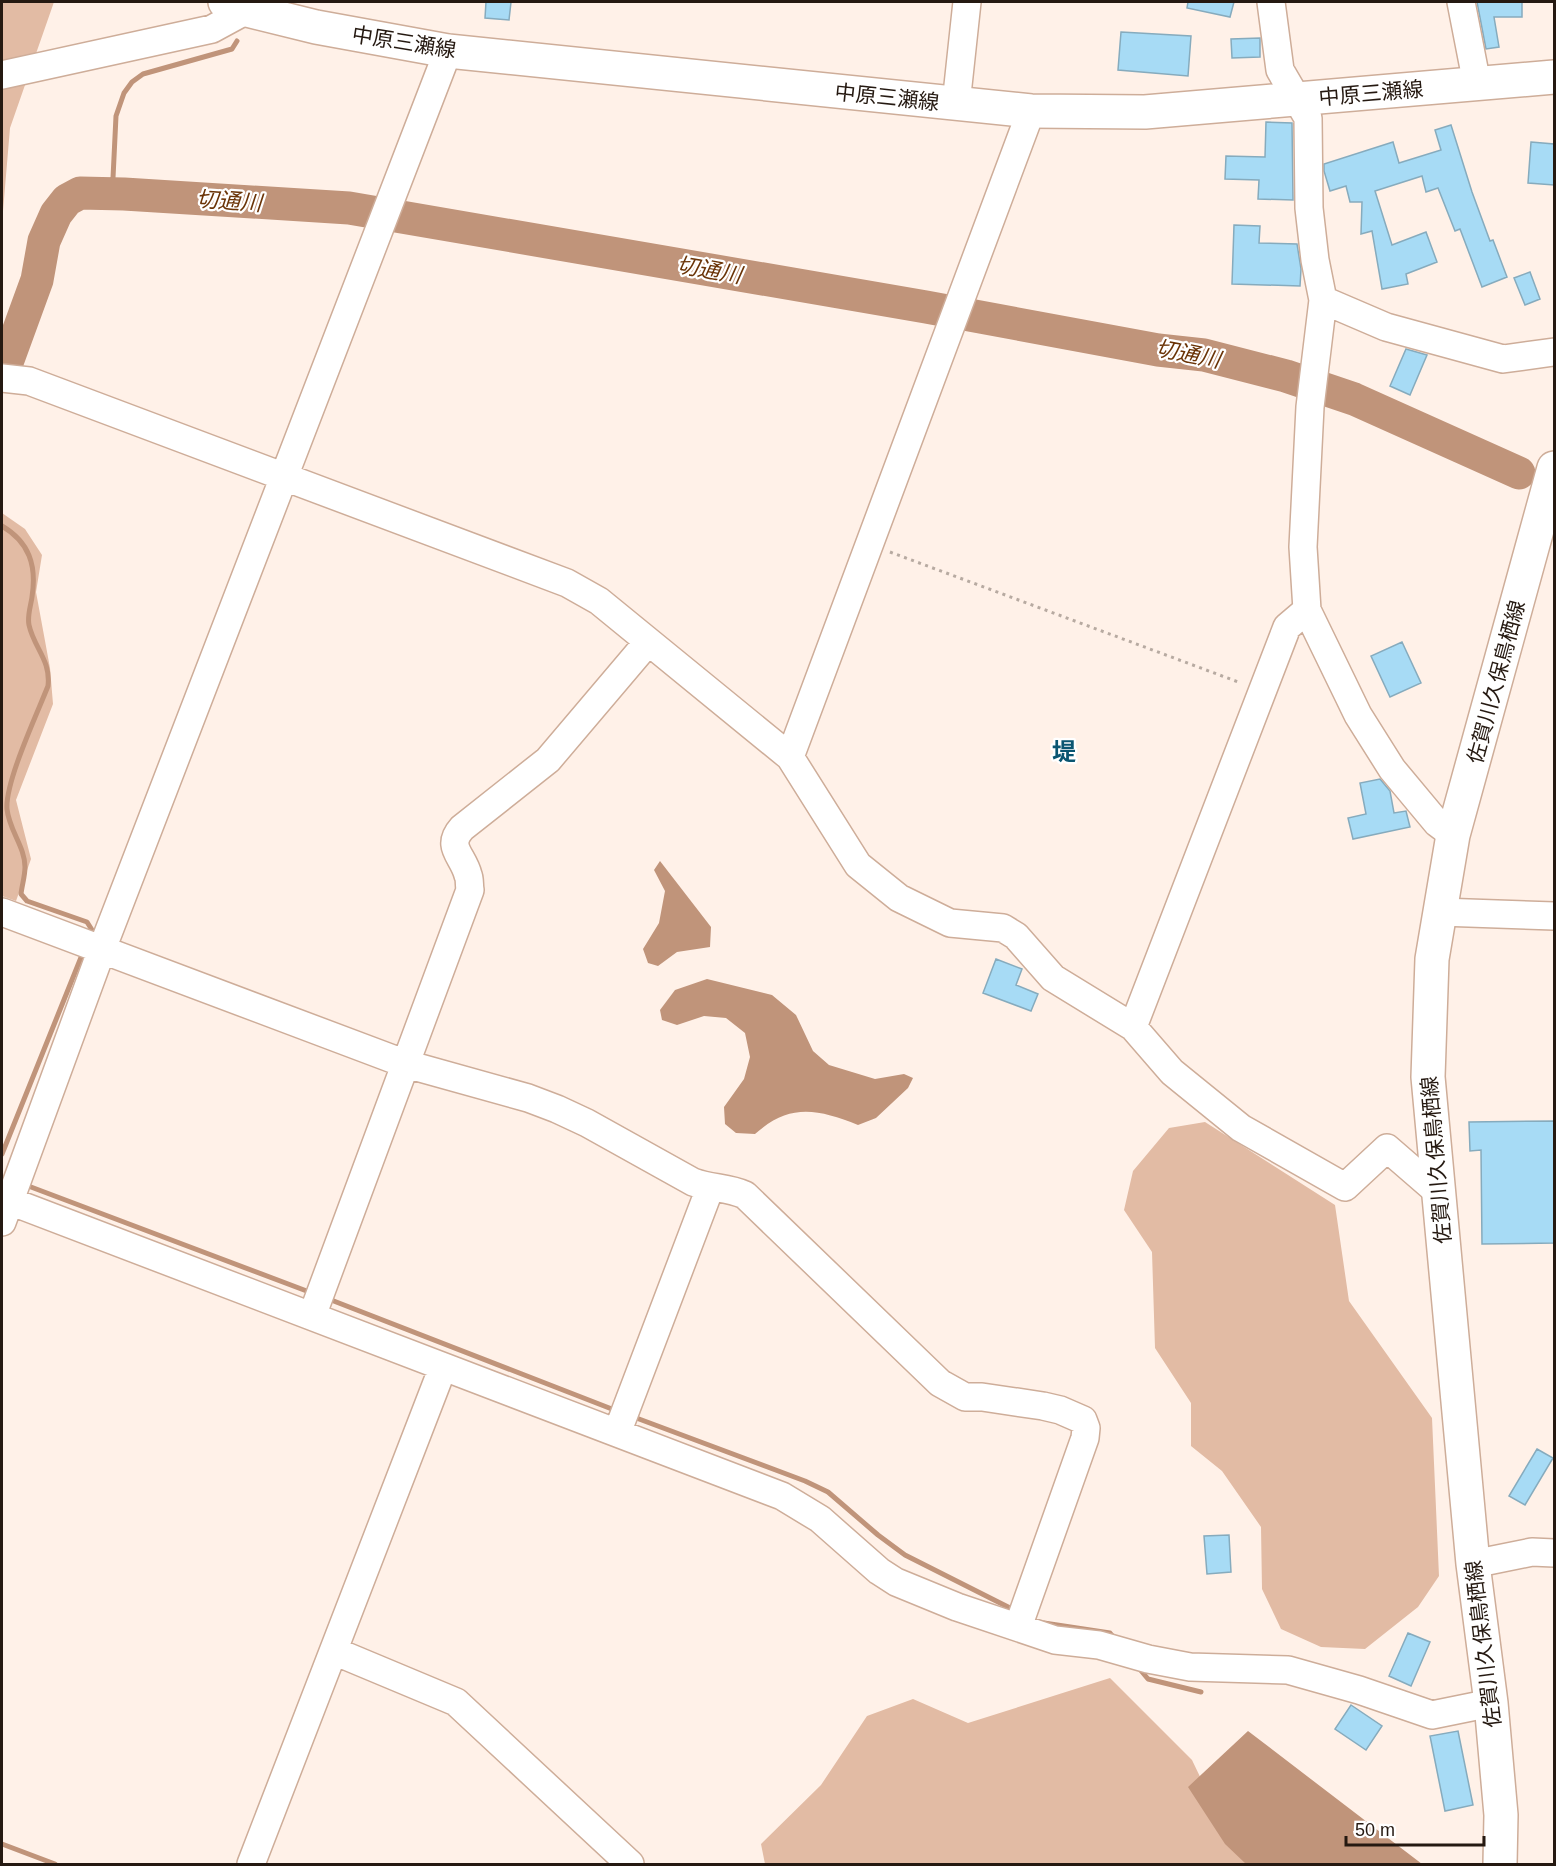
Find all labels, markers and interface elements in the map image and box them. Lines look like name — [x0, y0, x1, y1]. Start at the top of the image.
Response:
street label: 中原三瀬線 — [350, 22, 458, 62]
street label: 中原三瀬線 — [1318, 77, 1424, 109]
street label: 中原三瀬線 — [834, 80, 940, 114]
water label: 切通川 — [195, 186, 265, 216]
water label: 切通川 — [674, 252, 746, 288]
water label: 切通川 — [1153, 335, 1225, 373]
street label: 佐賀川久保鳥栖線 — [1463, 598, 1529, 766]
district label: 堤 — [1052, 738, 1076, 765]
street label: 佐賀川久保鳥栖線 — [1417, 1075, 1455, 1245]
street label: 佐賀川久保鳥栖線 — [1461, 1559, 1505, 1729]
scale bar — [1346, 1809, 1484, 1847]
text: 50 m — [1355, 1820, 1395, 1840]

